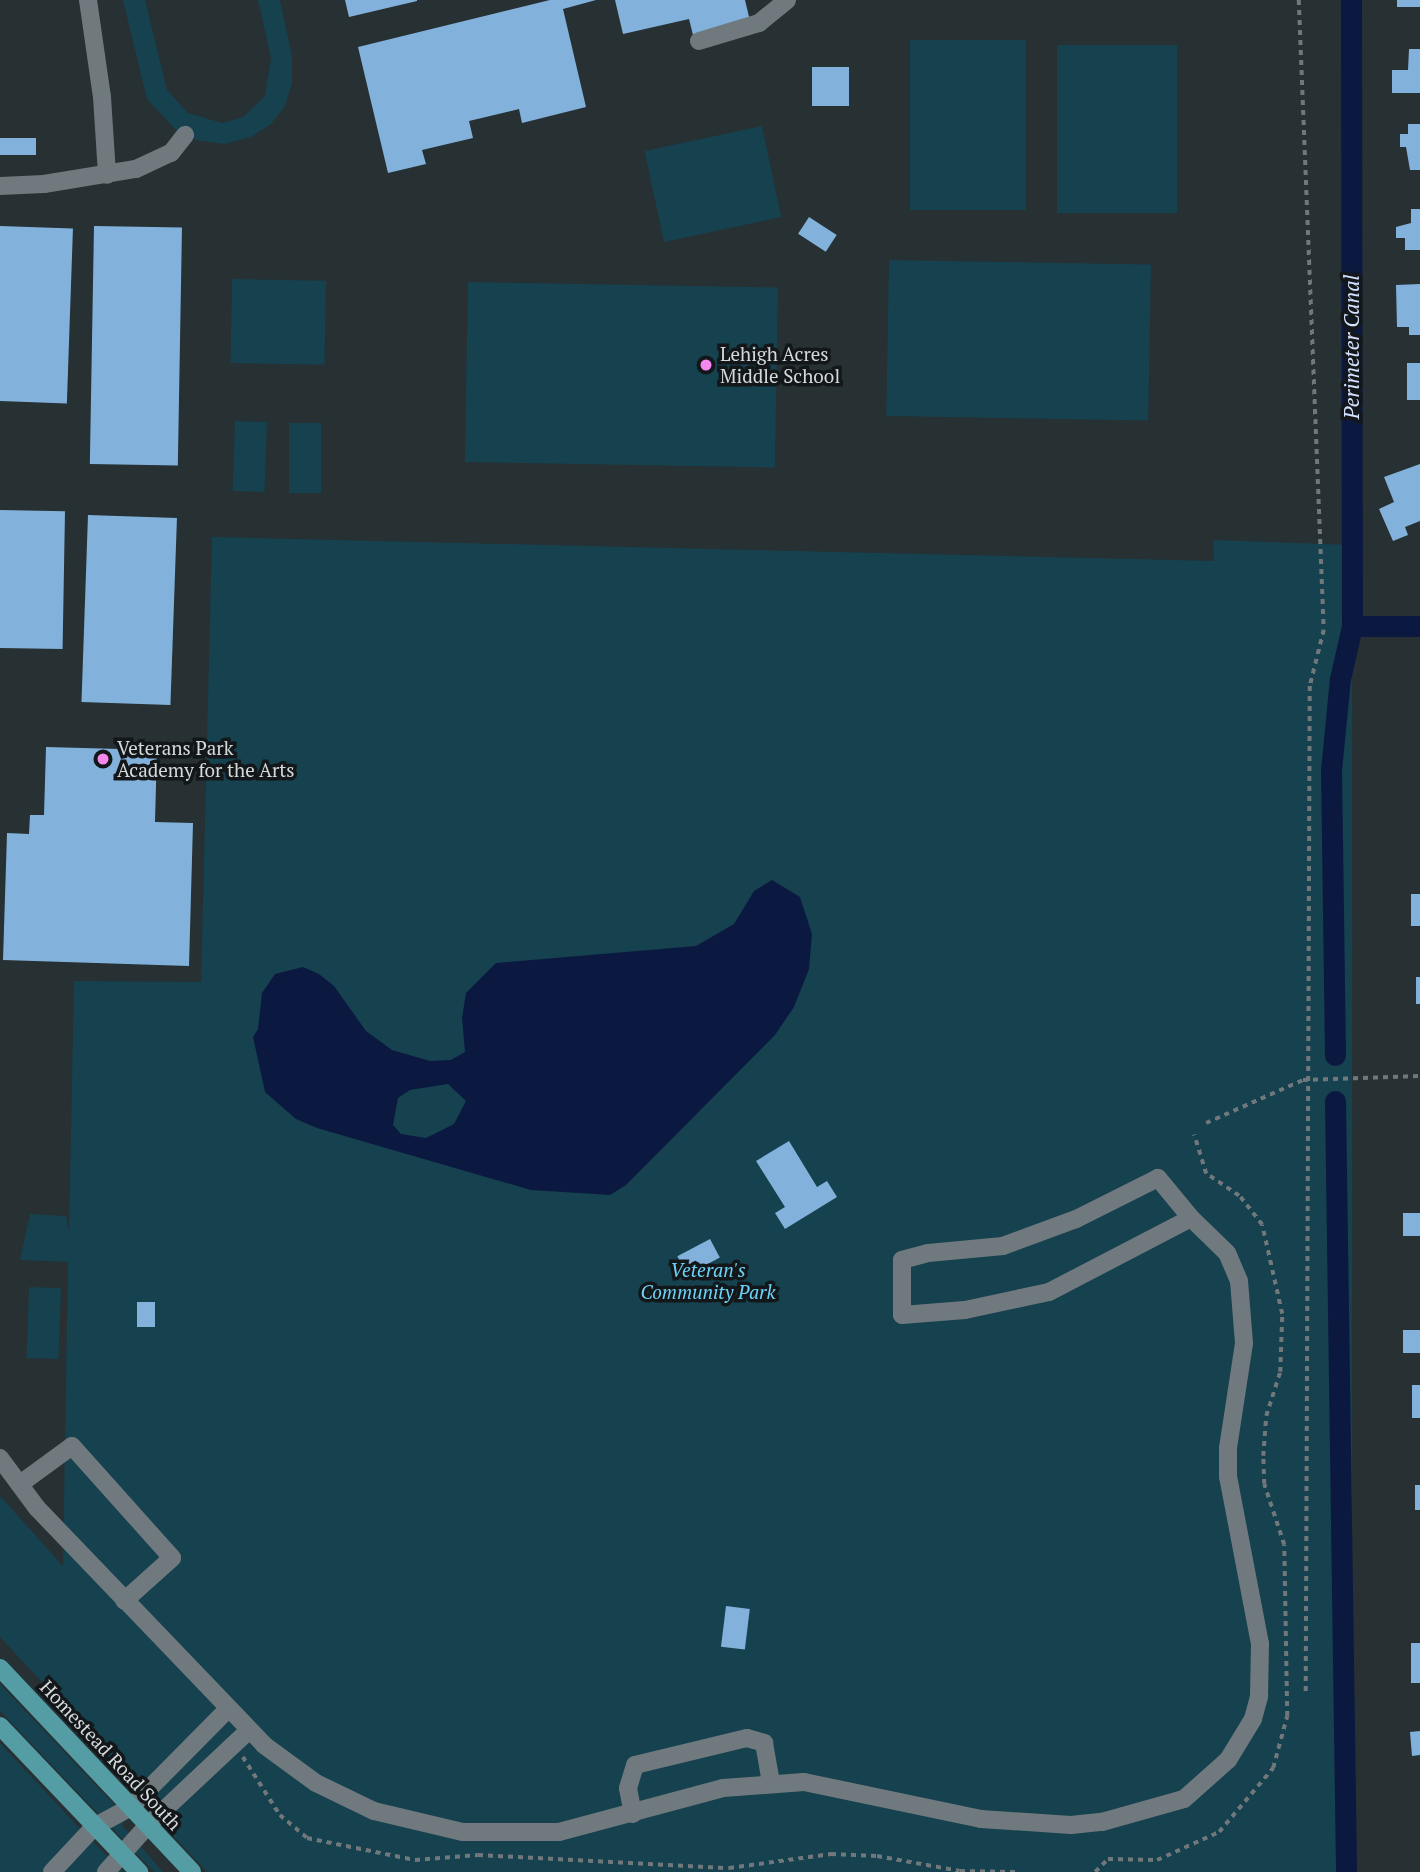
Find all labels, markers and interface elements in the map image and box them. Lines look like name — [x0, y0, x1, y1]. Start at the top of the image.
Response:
water label: Perimeter Canal — [1338, 275, 1364, 419]
place label: Lehigh Acres Middle School — [720, 343, 840, 387]
marker: Lehigh Acres Middle School — [698, 357, 714, 373]
place label: Veterans Park Academy for the Arts — [117, 737, 295, 781]
marker: Veterans Park Academy for the Arts — [95, 751, 111, 767]
park label: Veteran's Community Park — [640, 1259, 776, 1303]
street label: Homestead Road South — [36, 1675, 186, 1835]

